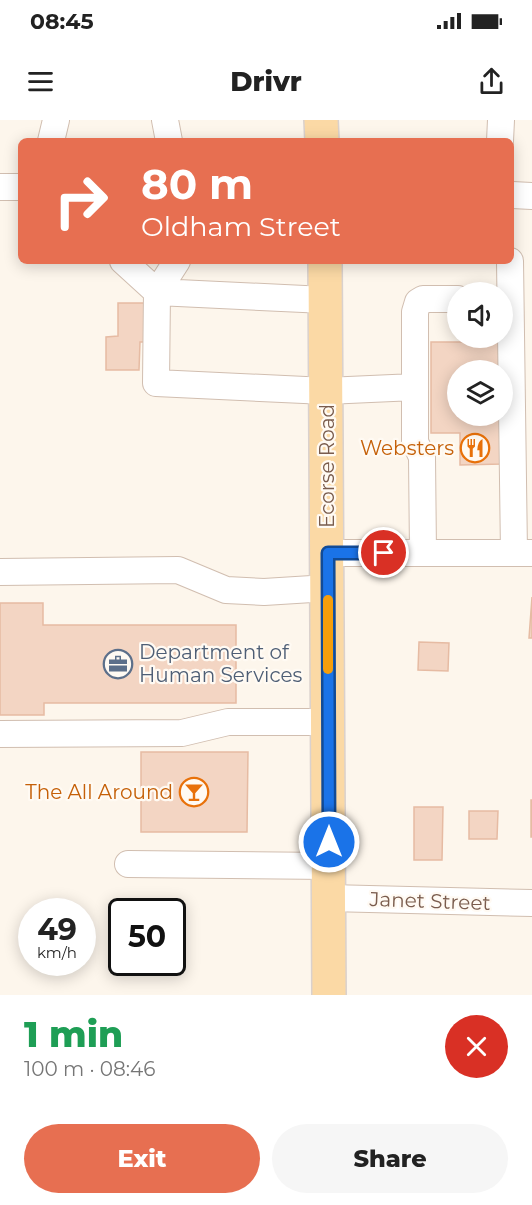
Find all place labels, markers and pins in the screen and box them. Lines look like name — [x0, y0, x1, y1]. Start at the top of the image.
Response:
restaurant icon: Websters — [459, 432, 491, 464]
place label: Websters — [360, 436, 454, 460]
pin — [358, 527, 409, 578]
place label: Department of Human Services — [139, 640, 303, 687]
office icon: Department of Human Services — [102, 648, 134, 680]
bar icon: The All Around — [178, 776, 210, 808]
place label: The All Around — [25, 780, 173, 804]

